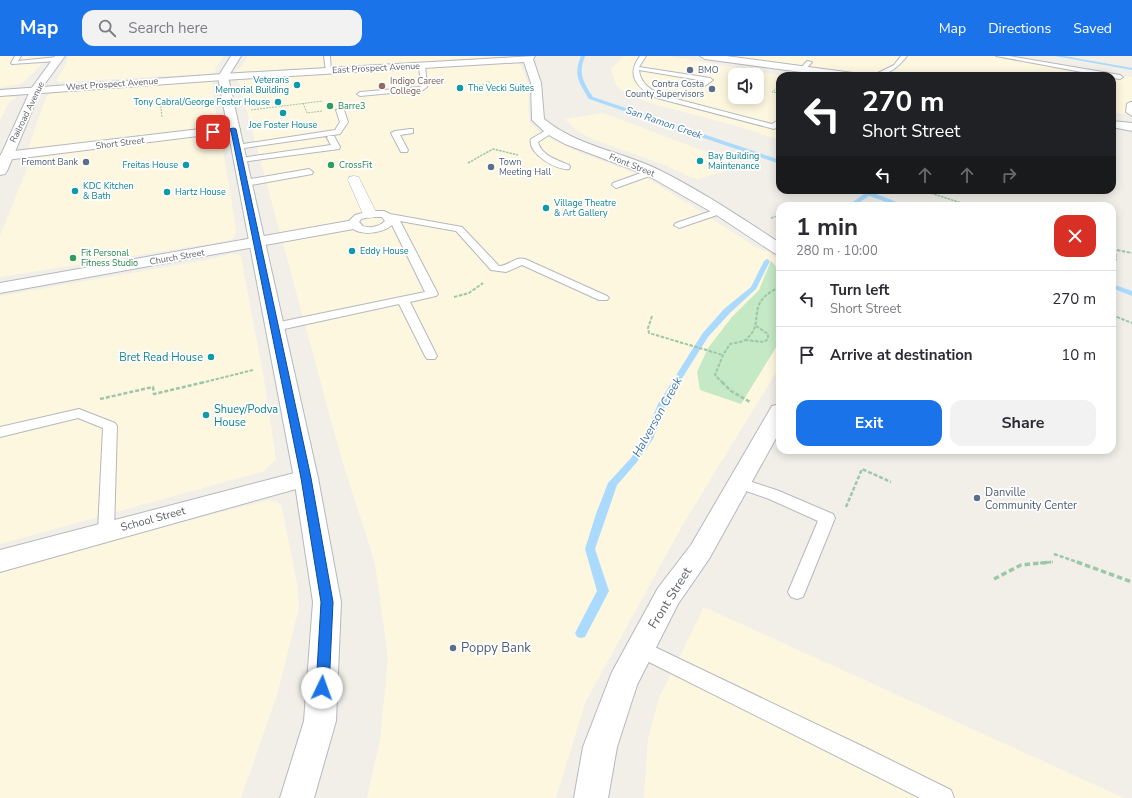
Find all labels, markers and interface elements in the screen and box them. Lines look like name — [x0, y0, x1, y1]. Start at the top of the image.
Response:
search box — [82, 10, 362, 46]
text: Map — [20, 15, 58, 41]
icon: search — [96, 17, 118, 39]
text: Search here — [128, 18, 208, 38]
text: Map — [939, 19, 966, 38]
text: Directions — [988, 19, 1051, 38]
text: Saved — [1073, 19, 1112, 38]
street label: East Prospect Avenue — [332, 60, 421, 76]
place label: BMO — [698, 64, 719, 76]
marker: BMO — [685, 65, 695, 75]
map controls — [728, 68, 764, 104]
button: sound — [728, 68, 764, 104]
place label: Veterans Memorial Building — [215, 74, 289, 96]
street label: West Prospect Avenue — [66, 75, 159, 93]
place label: Indigo Career College — [390, 75, 445, 97]
place label: Contra Costa County Supervisors — [625, 78, 704, 100]
street label: Railroad Avenue — [7, 79, 47, 145]
marker: Veterans Memorial Building — [292, 80, 302, 90]
marker: Indigo Career College — [377, 81, 387, 91]
place label: The Vecki Suites — [468, 82, 534, 94]
marker: The Vecki Suites — [455, 83, 465, 93]
text: 270 m — [862, 83, 945, 121]
marker: Contra Costa County Supervisors — [707, 84, 717, 94]
icon: left — [796, 88, 848, 140]
place label: Tony Cabral/George Foster House — [134, 96, 270, 108]
marker: Tony Cabral/George Foster House — [273, 97, 283, 107]
place label: Barre3 — [338, 100, 365, 112]
marker: Barre3 — [325, 101, 335, 111]
water label: San Ramon Creek — [624, 103, 705, 143]
marker: Joe Foster House — [278, 108, 288, 118]
pin — [196, 115, 230, 149]
place label: Joe Foster House — [248, 119, 317, 131]
text: Short Street — [862, 119, 960, 143]
icon: arrive — [202, 121, 224, 143]
street label: Short Street — [95, 134, 146, 152]
street label: Front Street — [607, 150, 657, 180]
place label: Bay Building Maintenance — [708, 150, 760, 172]
place label: Fremont Bank — [21, 156, 78, 168]
place label: Town Meeting Hall — [499, 156, 551, 178]
marker: Bay Building Maintenance — [695, 156, 705, 166]
marker: Fremont Bank — [81, 157, 91, 167]
place label: Freitas House — [123, 159, 178, 171]
place label: CrossFit — [339, 159, 373, 171]
marker: Freitas House — [181, 160, 191, 170]
marker: CrossFit — [326, 160, 336, 170]
marker: Town Meeting Hall — [486, 162, 496, 172]
icon: left — [872, 164, 894, 186]
icon: ahead — [914, 164, 936, 186]
icon: ahead — [956, 164, 978, 186]
icon: right — [998, 164, 1020, 186]
place label: KDC Kitchen & Bath — [83, 180, 134, 202]
marker: KDC Kitchen & Bath — [70, 186, 80, 196]
place label: Hartz House — [175, 186, 226, 198]
marker: Hartz House — [162, 187, 172, 197]
place label: Village Theatre & Art Gallery — [553, 197, 616, 219]
marker: Village Theatre & Art Gallery — [541, 203, 551, 213]
text: 1 min — [796, 211, 858, 243]
button: close — [1054, 215, 1096, 257]
text: 280 m · 10:00 — [796, 242, 878, 260]
place label: Eddy House — [360, 245, 409, 257]
street label: Church Street — [149, 246, 206, 268]
marker: Eddy House — [347, 246, 357, 256]
place label: Fit Personal Fitness Studio — [81, 247, 138, 269]
marker: Fit Personal Fitness Studio — [68, 253, 78, 263]
text: Turn left — [830, 280, 889, 300]
icon: left — [796, 288, 818, 310]
text: 270 m — [1052, 289, 1096, 309]
text: Short Street — [830, 300, 901, 318]
icon: arrive — [796, 344, 818, 366]
text: Arrive at destination — [830, 345, 973, 365]
text: 10 m — [1061, 345, 1096, 365]
place label: Bret Read House — [119, 350, 203, 365]
marker: Bret Read House — [206, 352, 216, 362]
water label: Halverson Creek — [628, 373, 686, 460]
button: Exit — [796, 400, 942, 446]
button: Share — [950, 400, 1096, 446]
place label: Shuey/Podva House — [214, 402, 278, 430]
marker: Shuey/Podva House — [201, 410, 211, 420]
place label: Danville Community Center — [985, 485, 1077, 513]
marker: Danville Community Center — [972, 493, 982, 503]
street label: School Street — [119, 503, 187, 535]
street label: Front Street — [644, 563, 696, 632]
place label: Poppy Bank — [461, 639, 531, 657]
marker: Poppy Bank — [448, 643, 458, 653]
position arrow — [301, 667, 343, 709]

